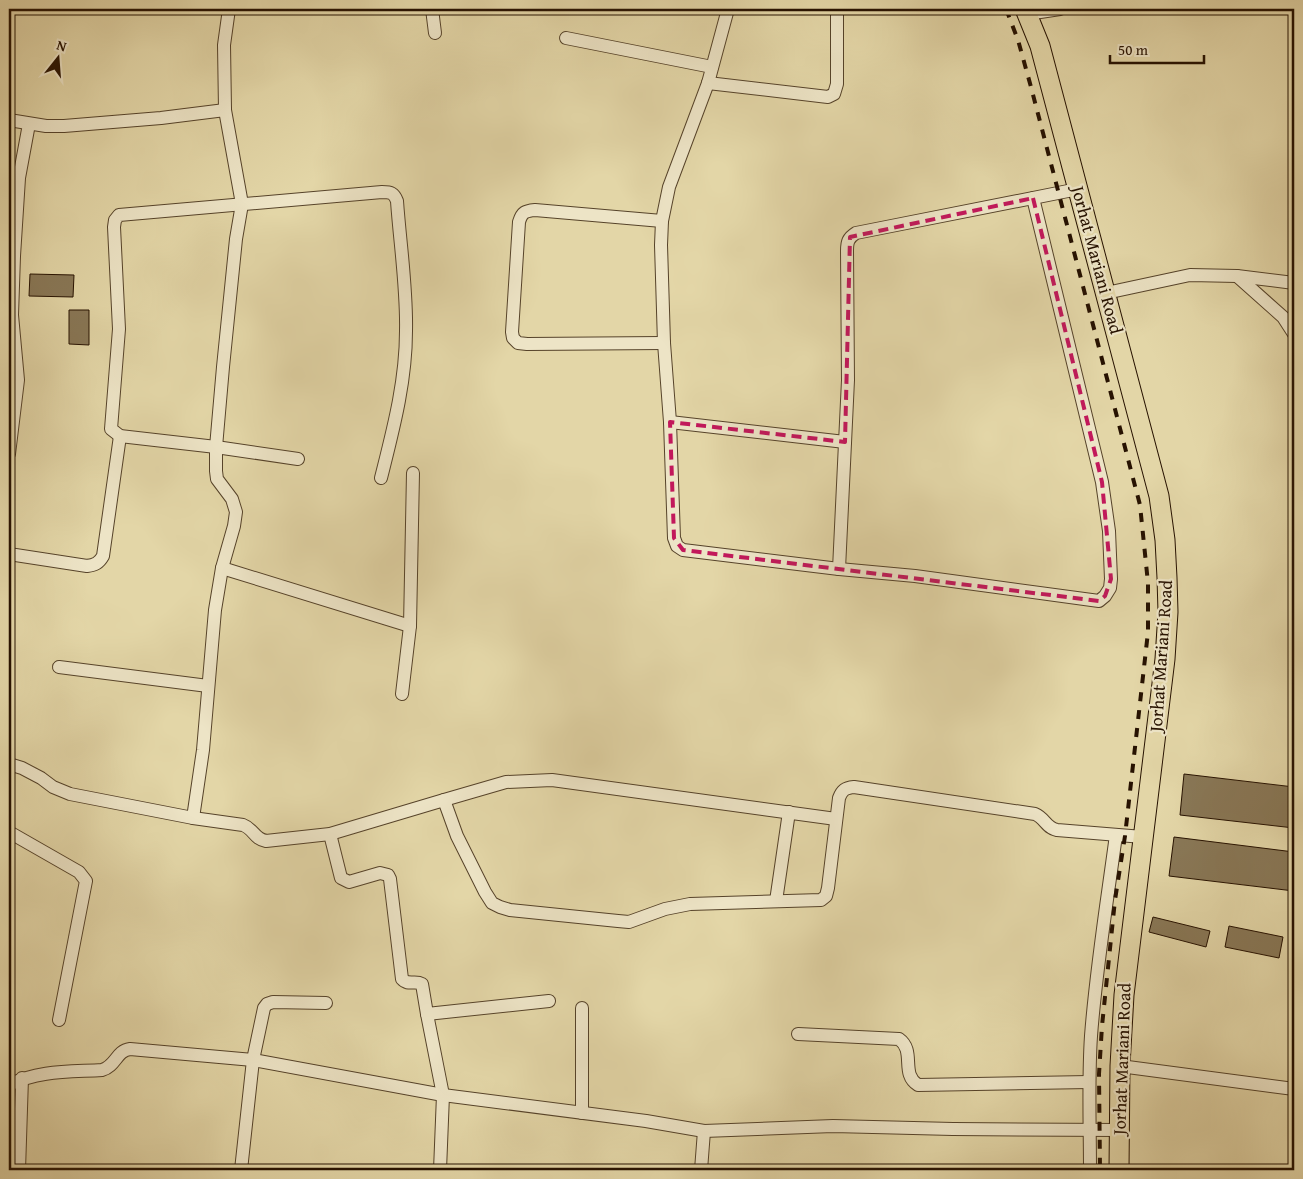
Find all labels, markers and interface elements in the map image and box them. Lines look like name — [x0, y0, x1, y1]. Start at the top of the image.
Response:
north arrow — [32, 32, 82, 82]
scale bar — [1110, 32, 1204, 64]
text: N — [54, 35, 70, 57]
text: 50 m — [1118, 39, 1149, 60]
street label: Jorhat Mariani Road — [1064, 181, 1130, 337]
street label: Jorhat Mariani Road — [1142, 579, 1179, 735]
street label: Jorhat Mariani Road — [1105, 982, 1138, 1138]

